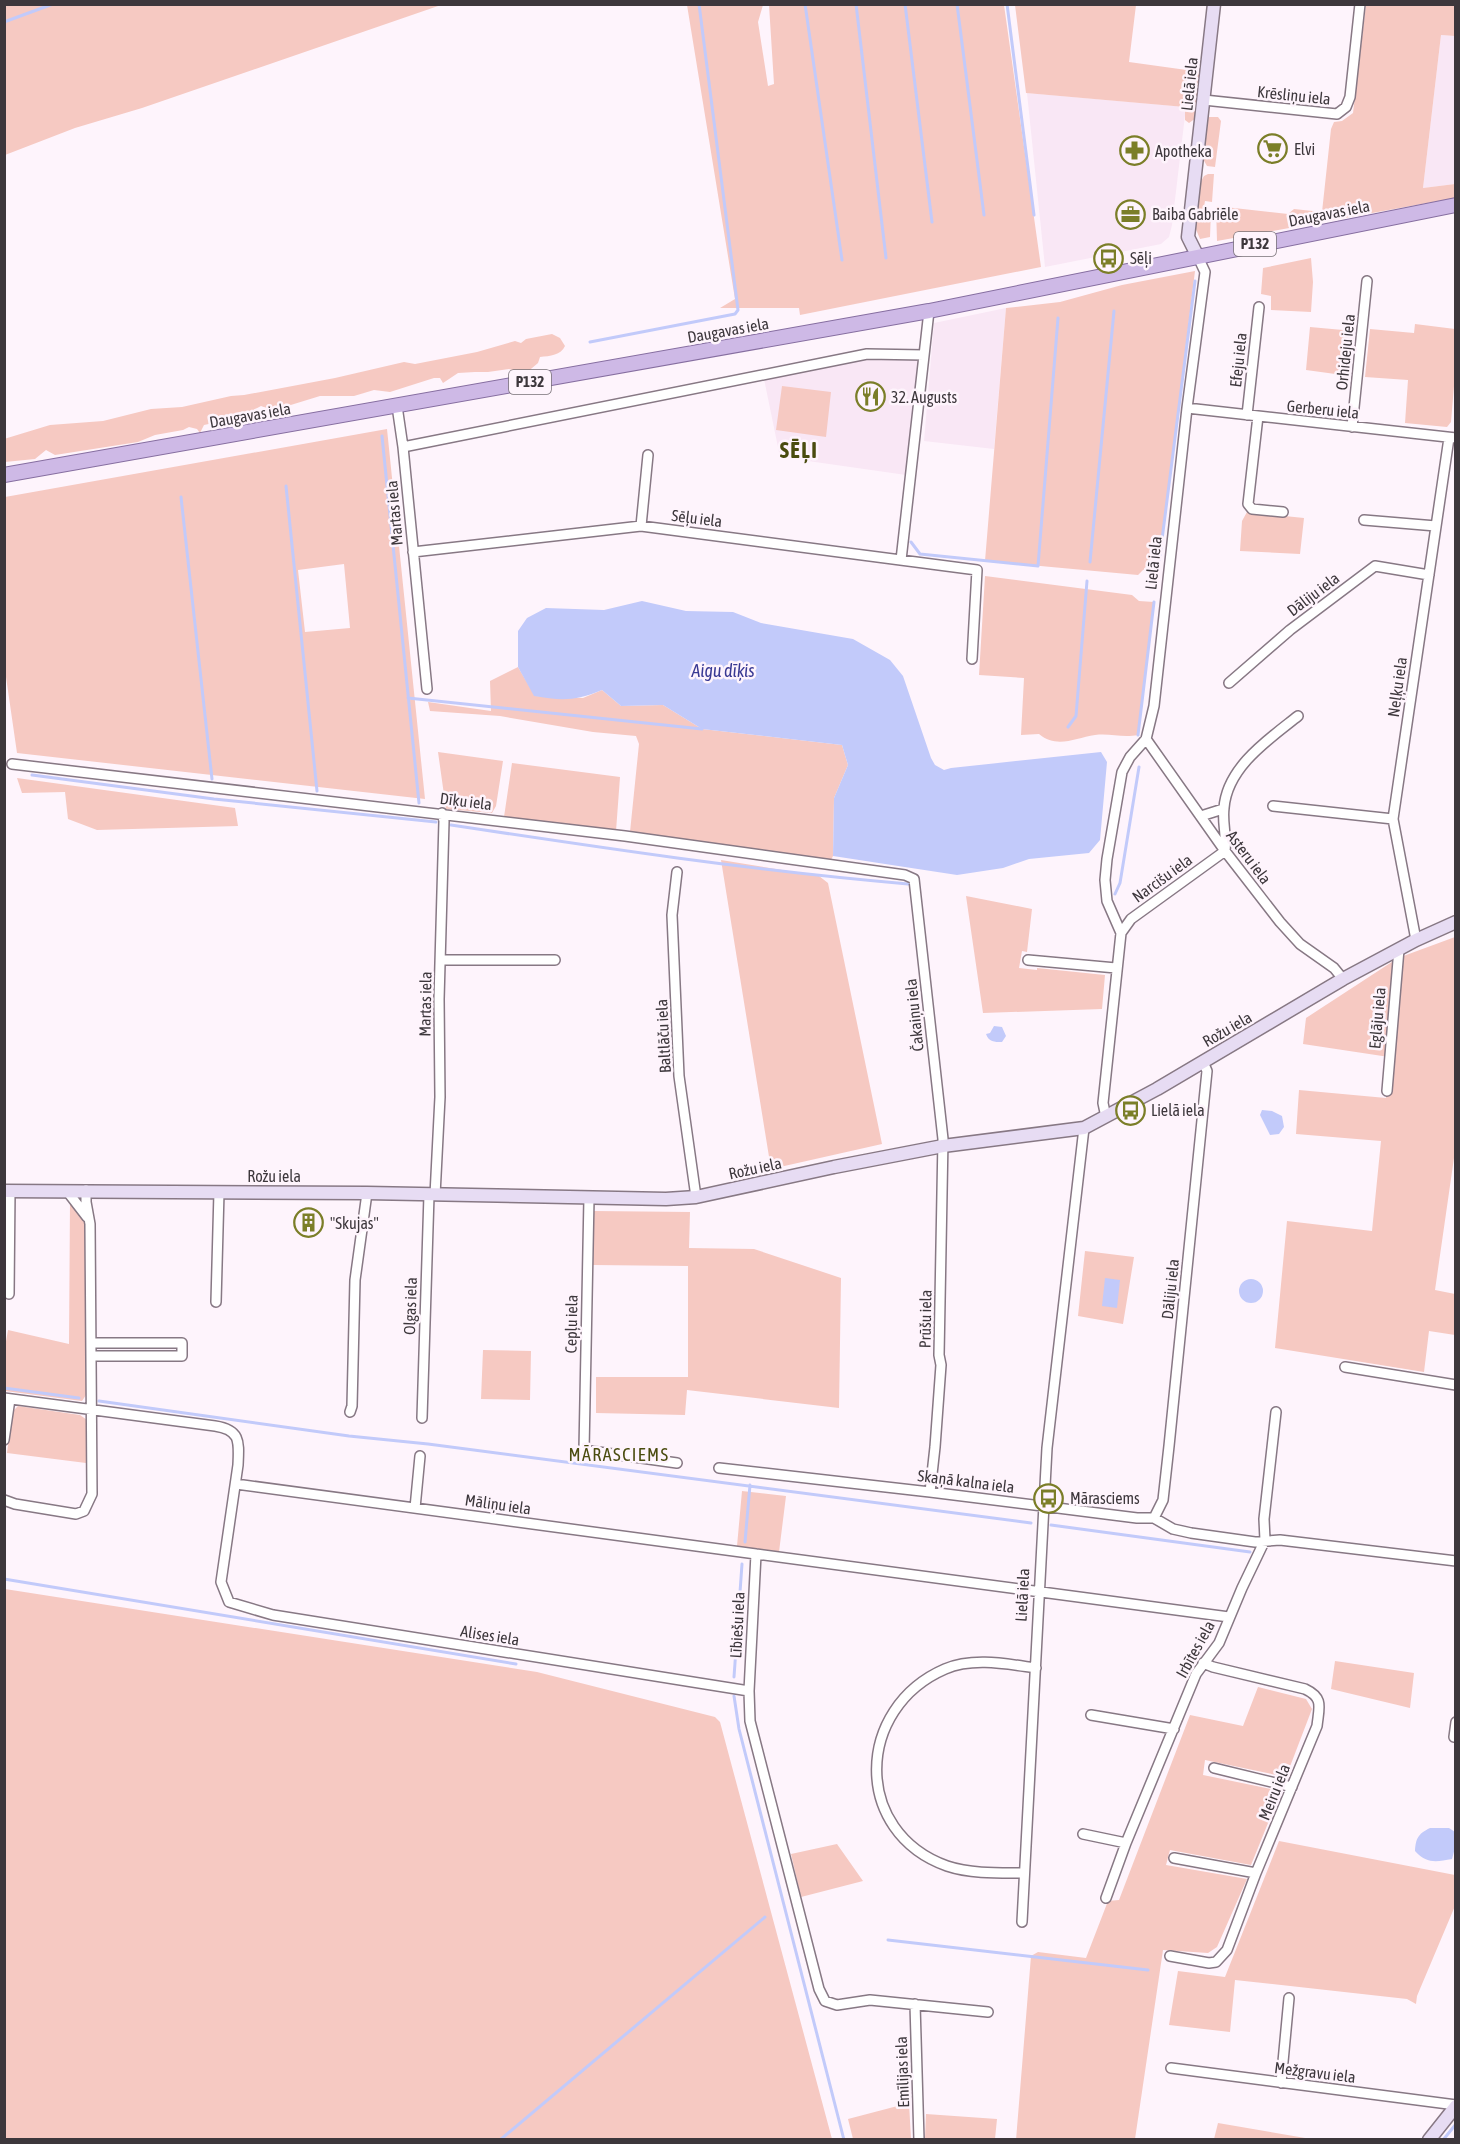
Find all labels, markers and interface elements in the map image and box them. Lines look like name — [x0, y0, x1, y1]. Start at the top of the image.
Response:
street label: Lielā iela — [1177, 56, 1201, 112]
street label: Krēsliņu iela — [1256, 82, 1332, 109]
supermarket icon: Elvi — [1257, 133, 1289, 165]
pharmacy icon: Apotheka — [1118, 135, 1150, 167]
place label: Elvi — [1294, 140, 1315, 158]
place label: Apotheka — [1155, 142, 1212, 161]
street label: Daugavas iela — [1287, 196, 1371, 231]
office icon: Baiba Gabriēle — [1115, 198, 1147, 230]
place label: Baiba Gabriēle — [1152, 205, 1238, 223]
road number: P132 — [1234, 232, 1276, 256]
bus stop icon: Sēļi — [1093, 242, 1125, 274]
place label: Sēļi — [1130, 249, 1152, 268]
street label: Orhideju iela — [1332, 313, 1359, 391]
street label: Daugavas iela — [686, 314, 770, 347]
street label: Efeju iela — [1226, 332, 1251, 388]
road number: P132 — [509, 370, 551, 394]
restaurant icon: 32. Augusts — [854, 381, 886, 413]
place label: 32. Augusts — [891, 388, 958, 407]
street label: Gerberu iela — [1286, 396, 1360, 422]
street label: Daugavas iela — [208, 399, 292, 432]
district label: SĒĻI — [780, 437, 818, 464]
street label: Martas iela — [382, 480, 406, 546]
street label: Sēļu iela — [671, 506, 723, 531]
street label: Lielā iela — [1141, 535, 1165, 591]
street label: Dāliju iela — [1283, 569, 1343, 620]
street label: Neļķu iela — [1384, 656, 1411, 718]
water label: Aigu dīķis — [690, 660, 755, 681]
street label: Dīķu iela — [439, 789, 493, 814]
street label: Asteru iela — [1223, 827, 1275, 887]
street label: Narcišu iela — [1129, 850, 1195, 906]
street label: Martas iela — [415, 971, 435, 1037]
street label: Čakaiņu iela — [901, 978, 928, 1052]
street label: Eglāju iela — [1365, 987, 1390, 1050]
street label: Baltlāču iela — [652, 999, 674, 1073]
street label: Rožu iela — [1199, 1008, 1255, 1050]
bus stop icon: Lielā iela — [1114, 1094, 1146, 1126]
place label: Lielā iela — [1151, 1101, 1205, 1119]
street label: Rožu iela — [727, 1154, 783, 1182]
street label: Rožu iela — [247, 1167, 301, 1185]
building icon: "Skujas" — [293, 1207, 325, 1239]
place label: "Skujas" — [330, 1214, 379, 1233]
street label: Dāliju iela — [1158, 1258, 1183, 1320]
street label: Olgas iela — [400, 1277, 421, 1335]
street label: Prūšu iela — [915, 1290, 935, 1348]
street label: Cepļu iela — [561, 1294, 582, 1354]
district label: MĀRASCIEMS — [568, 1444, 670, 1465]
street label: Skaņā kalna iela — [916, 1466, 1015, 1497]
bus stop icon: Mārasciems — [1033, 1482, 1065, 1514]
place label: Mārasciems — [1070, 1489, 1140, 1507]
street label: Māliņu iela — [464, 1490, 532, 1519]
street label: Lielā iela — [1012, 1568, 1032, 1622]
street label: Lībiešu iela — [726, 1591, 748, 1659]
street label: Irbītes iela — [1172, 1617, 1218, 1681]
street label: Alises iela — [459, 1621, 521, 1649]
street label: Meiru iela — [1255, 1761, 1293, 1823]
street label: Emīlijas iela — [892, 2036, 913, 2108]
street label: Mežgravu iela — [1273, 2058, 1357, 2087]

